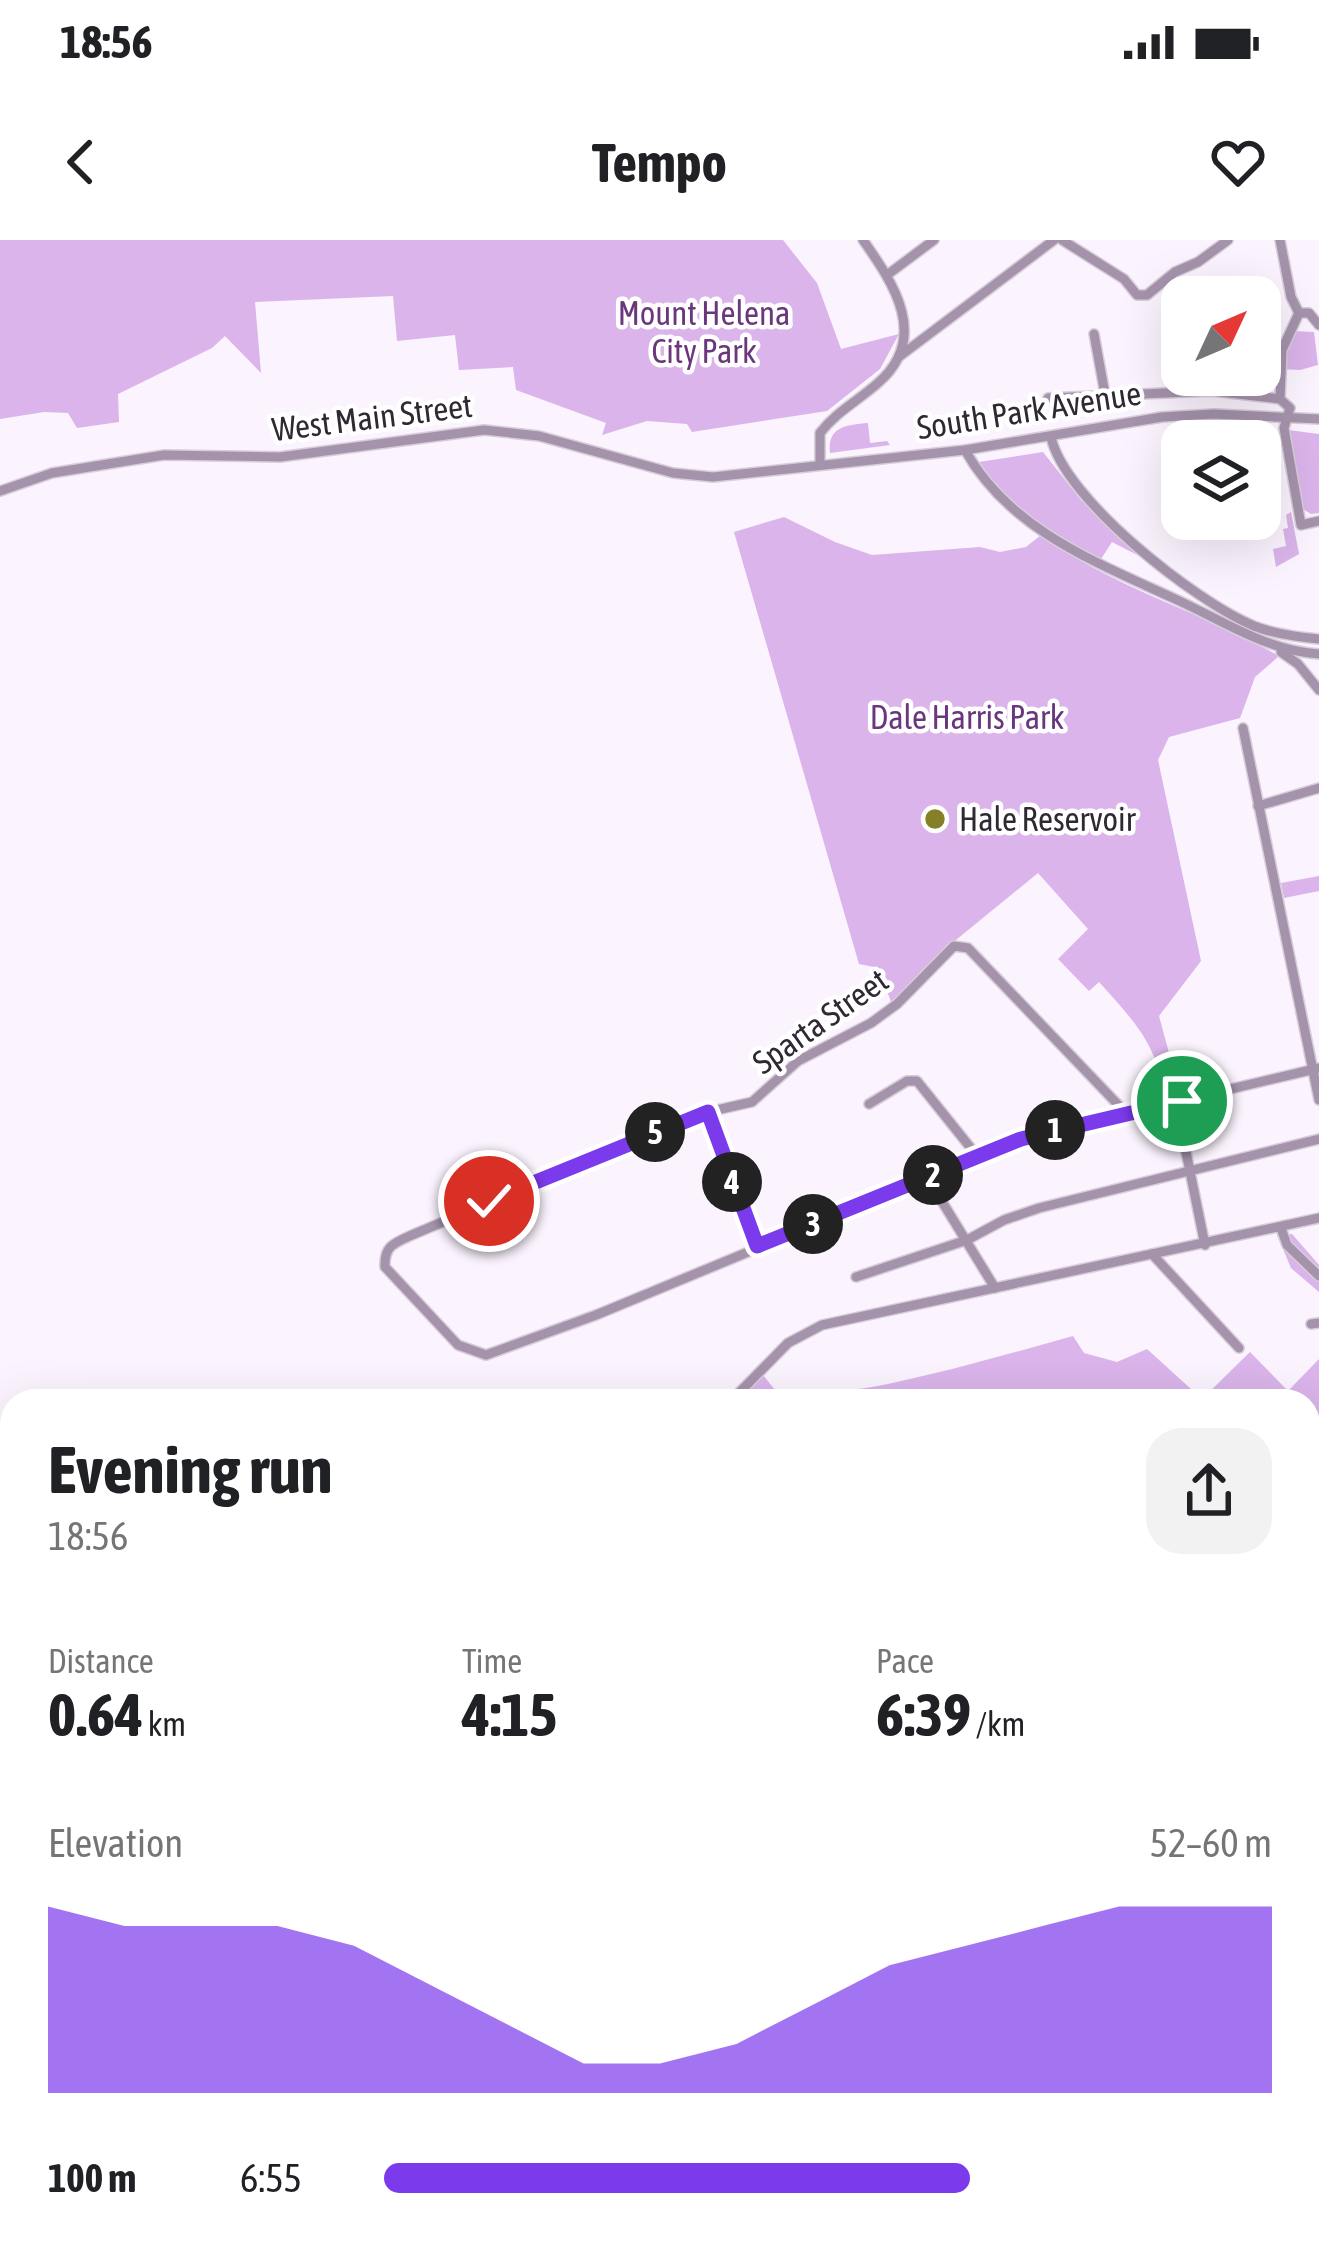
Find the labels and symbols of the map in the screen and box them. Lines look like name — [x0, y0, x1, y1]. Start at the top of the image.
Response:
north arrow — [1161, 276, 1281, 396]
park label: Mount Helena City Park — [618, 294, 790, 370]
street label: South Park Avenue — [914, 374, 1144, 446]
street label: West Main Street — [270, 386, 474, 448]
park label: Dale Harris Park — [870, 698, 1064, 736]
place label: Hale Reservoir — [959, 800, 1137, 838]
marker: Hale Reservoir — [922, 806, 948, 832]
street label: Sparta Street — [745, 961, 895, 1081]
pin — [1131, 1050, 1233, 1152]
pin: 1 — [1025, 1100, 1085, 1160]
pin: 5 — [625, 1102, 685, 1162]
pin: 2 — [903, 1145, 963, 1205]
pin — [438, 1150, 540, 1252]
pin: 4 — [702, 1152, 762, 1212]
pin: 3 — [783, 1194, 843, 1254]

